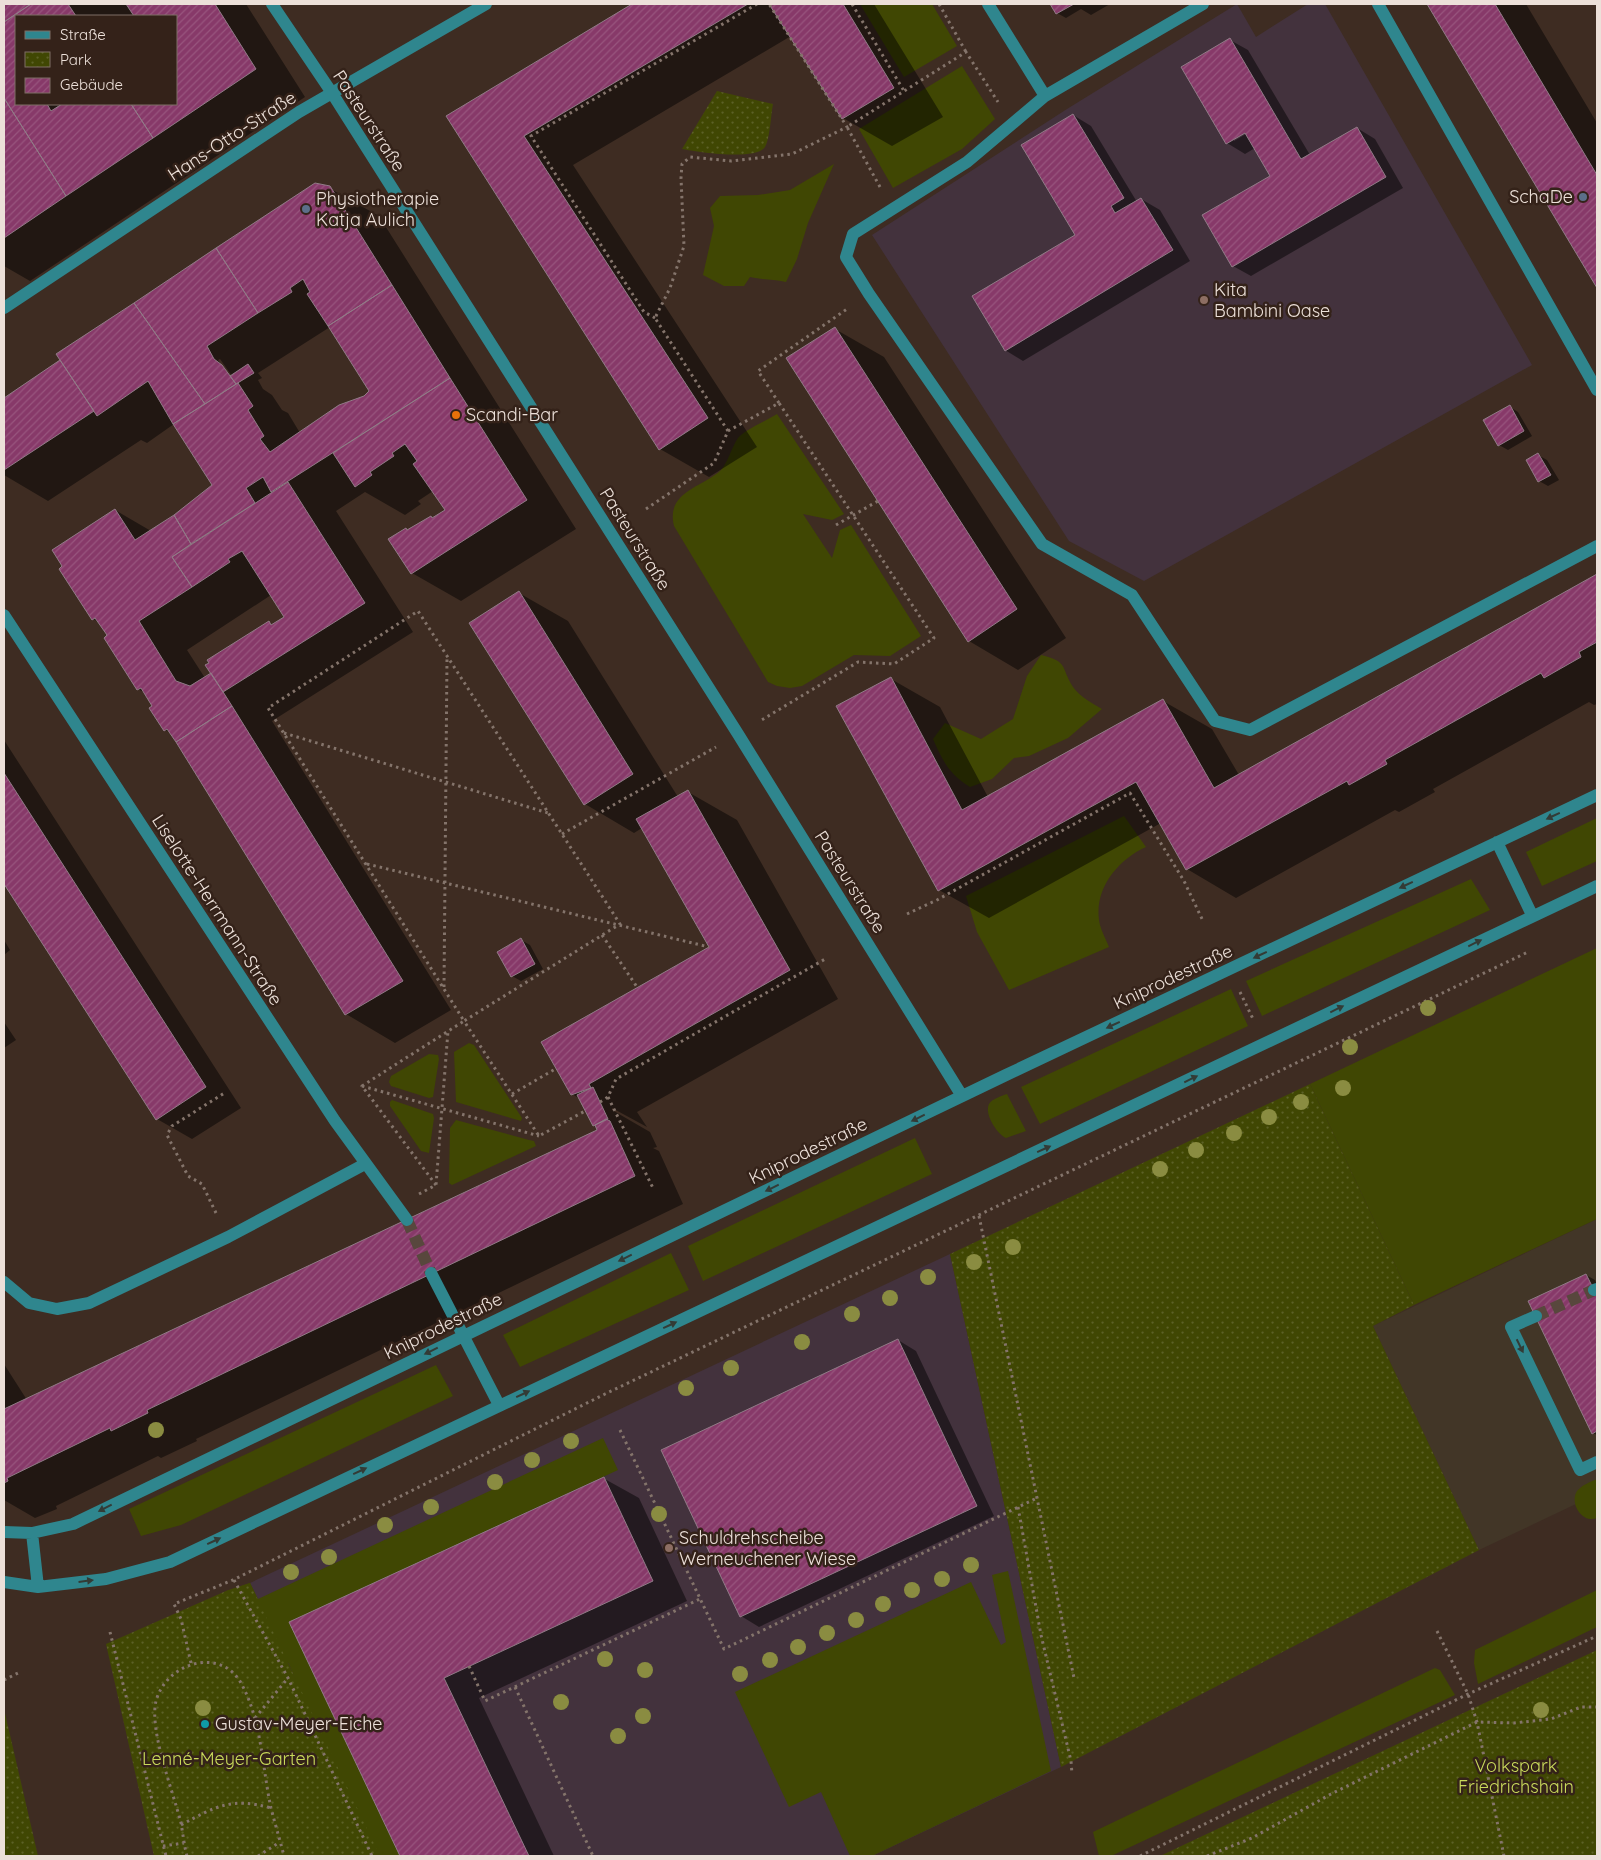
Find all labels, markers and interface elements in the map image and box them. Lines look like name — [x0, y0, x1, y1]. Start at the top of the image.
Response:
legend — [15, 15, 178, 105]
text: Straße — [60, 25, 106, 44]
text: Park — [60, 50, 92, 69]
street label: Pasteurstraße — [328, 66, 411, 176]
text: Gebäude — [60, 75, 123, 94]
street label: Hans-Otto-Straße — [163, 86, 300, 186]
place label: SchaDe — [1509, 185, 1573, 208]
place label: Physiotherapie Katja Aulich — [316, 187, 439, 231]
marker: SchaDe — [1577, 191, 1589, 203]
marker: Physiotherapie Katja Aulich — [300, 203, 312, 215]
place label: Kita Bambini Oase — [1214, 278, 1330, 322]
marker: Kita Bambini Oase — [1198, 294, 1210, 306]
place label: Scandi-Bar — [466, 403, 558, 426]
marker: Scandi-Bar — [450, 409, 462, 421]
street label: Pasteurstraße — [595, 483, 676, 594]
street label: Liselotte-Herrmann-Straße — [147, 810, 288, 1010]
one-way arrow — [1546, 812, 1560, 820]
street label: Pasteurstraße — [810, 826, 891, 937]
one-way arrow — [1399, 881, 1413, 889]
one-way arrow — [1468, 938, 1482, 946]
street label: Kniprodestraße — [1110, 939, 1236, 1014]
one-way arrow — [1252, 951, 1267, 959]
one-way arrow — [1330, 1004, 1345, 1013]
one-way arrow — [1106, 1021, 1120, 1029]
one-way arrow — [1184, 1075, 1198, 1083]
street label: Kniprodestraße — [745, 1112, 871, 1189]
one-way arrow — [911, 1113, 926, 1122]
one-way arrow — [1037, 1144, 1051, 1152]
one-way arrow — [765, 1184, 779, 1192]
one-way arrow — [618, 1254, 632, 1262]
street label: Kniprodestraße — [380, 1287, 506, 1364]
one-way arrow — [663, 1320, 677, 1328]
one-way arrow — [1516, 1339, 1524, 1353]
one-way arrow — [424, 1347, 439, 1355]
one-way arrow — [516, 1390, 530, 1398]
one-way arrow — [353, 1467, 368, 1476]
one-way arrow — [98, 1504, 112, 1512]
place label: Schuldrehscheibe Werneuchener Wiese — [679, 1526, 856, 1570]
one-way arrow — [207, 1537, 221, 1545]
marker: Schuldrehscheibe Werneuchener Wiese — [663, 1542, 675, 1554]
one-way arrow — [79, 1577, 95, 1585]
place label: Gustav-Meyer-Eiche — [215, 1712, 383, 1735]
marker: Gustav-Meyer-Eiche — [199, 1718, 211, 1730]
park label: Lenné-Meyer-Garten — [142, 1747, 316, 1770]
park label: Volkspark Friedrichshain — [1458, 1754, 1574, 1798]

